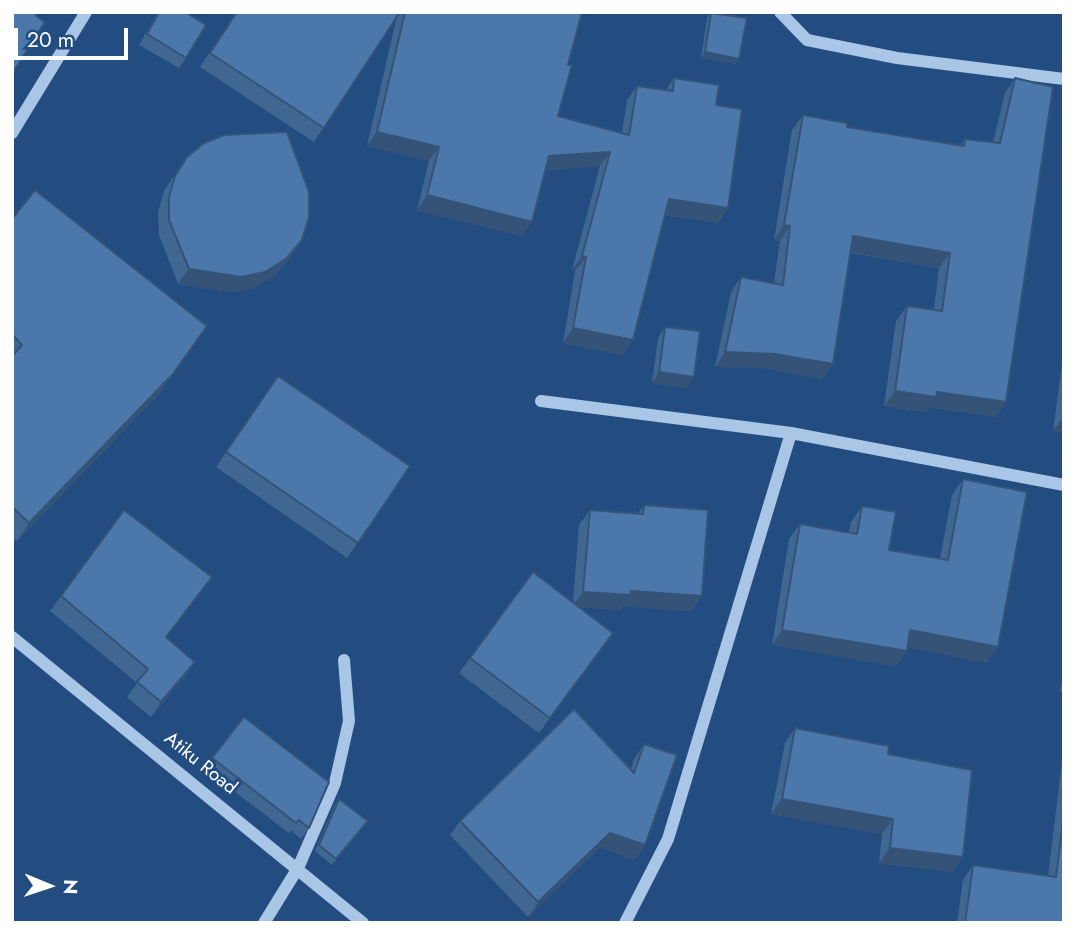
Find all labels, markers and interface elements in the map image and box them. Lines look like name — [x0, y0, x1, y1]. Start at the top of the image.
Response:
scale bar — [18, 14, 131, 58]
text: 20 m — [27, 25, 74, 55]
street label: Atiku Road — [159, 728, 241, 800]
north arrow — [14, 851, 84, 921]
text: N — [57, 879, 84, 895]

